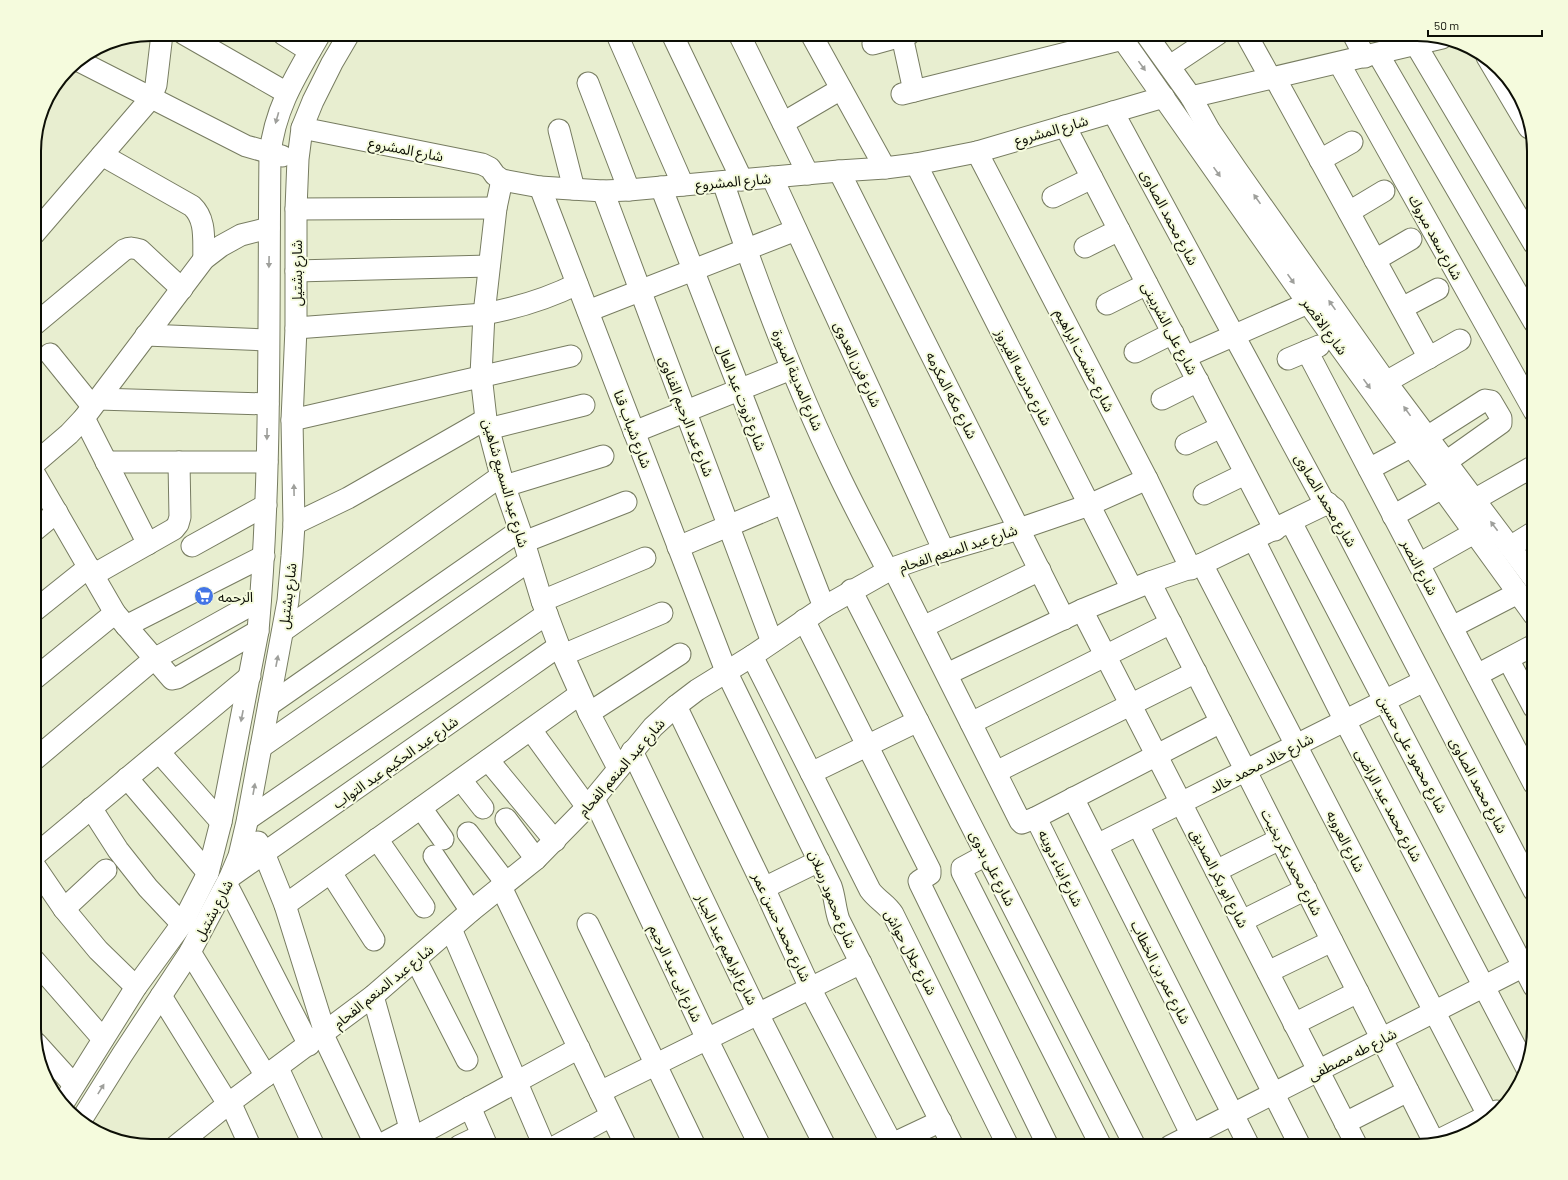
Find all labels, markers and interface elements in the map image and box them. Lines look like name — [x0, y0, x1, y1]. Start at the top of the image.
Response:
scale bar — [1428, 12, 1542, 38]
text: 50 m — [1434, 18, 1459, 32]
one-way arrow — [1138, 60, 1146, 71]
street label: شارع المشروع — [1012, 111, 1091, 152]
one-way arrow — [274, 113, 280, 125]
street label: شارع المشروع — [367, 133, 445, 168]
street label: شارع محمد الصاوى — [1135, 166, 1202, 269]
one-way arrow — [1213, 167, 1221, 177]
street label: شارع المشروع — [694, 169, 772, 196]
street label: شارع سعد مبروك — [1403, 191, 1466, 284]
one-way arrow — [1253, 193, 1261, 204]
street label: شارع بشتيل — [288, 240, 308, 306]
one-way arrow — [266, 256, 272, 269]
one-way arrow — [1287, 274, 1295, 284]
street label: شارع على الشربينى — [1136, 279, 1202, 379]
street label: شارع الاقصر — [1296, 293, 1351, 360]
one-way arrow — [1328, 300, 1336, 310]
street label: شارع حشمت ابراهيم — [1049, 306, 1118, 416]
street label: شارع فرن العدوى — [828, 318, 885, 411]
street label: شارع مدرسه الفيروز — [989, 325, 1056, 430]
street label: شارع المدينة المنورة — [766, 327, 827, 434]
street label: شارع ثروت عبد العال — [711, 341, 770, 454]
street label: شارع مكه المكرمه — [920, 349, 981, 443]
street label: شارع عبد الرحيم القناوى — [653, 353, 718, 480]
one-way arrow — [1363, 379, 1371, 390]
street label: شارع شباب قنا — [608, 388, 656, 471]
one-way arrow — [1403, 405, 1412, 416]
street label: شارع عبد السميع شاهين — [477, 417, 533, 550]
one-way arrow — [264, 428, 270, 441]
street label: شارع محمد الصاوى — [1289, 450, 1361, 551]
one-way arrow — [290, 484, 297, 496]
one-way arrow — [1490, 520, 1498, 531]
street label: شارع عبد المنعم الفحام — [897, 521, 1020, 578]
street label: شارع النصر — [1395, 535, 1442, 599]
street label: شارع بشتيل — [275, 562, 302, 630]
supermarket icon: الرحمه — [193, 585, 215, 607]
place label: الرحمه — [218, 588, 253, 606]
one-way arrow — [275, 655, 281, 667]
street label: شارع محمود على حسين — [1372, 692, 1451, 817]
one-way arrow — [238, 710, 244, 722]
street label: شارع عبد الحكيم عبد التواب — [329, 712, 463, 814]
street label: شارع عبد المنعم الفحام — [574, 715, 670, 821]
street label: شارع خالد محمد خالد — [1206, 729, 1317, 799]
street label: شارع محمد الصاوى — [1444, 734, 1511, 837]
street label: شارع محمد عبد الراضى — [1349, 746, 1426, 866]
one-way arrow — [251, 783, 257, 795]
street label: شارع محمد بكر بخيت — [1255, 806, 1326, 919]
street label: شارع العروبه — [1321, 807, 1369, 876]
street label: شارع ابو بكر الصديق — [1185, 826, 1252, 932]
street label: شارع على بدوى — [964, 827, 1019, 910]
street label: شارع ابناء دوينه — [1032, 827, 1087, 911]
street label: شارع محمود رسلان — [803, 848, 860, 952]
street label: شارع محمد حسن عمر — [746, 869, 815, 986]
street label: شارع بشتيل — [190, 877, 239, 945]
street label: شارع ابراهيم عبد الجبار — [690, 890, 761, 1009]
street label: شارع جلال حواش — [879, 906, 941, 999]
street label: شارع عمر بن الخطاب — [1125, 917, 1194, 1028]
street label: شارع ابى عبد الرحيم — [643, 922, 706, 1026]
street label: شارع عبد المنعم الفحام — [330, 940, 438, 1034]
street label: شارع طه مصطفى — [1305, 1024, 1400, 1086]
one-way arrow — [97, 1083, 104, 1095]

